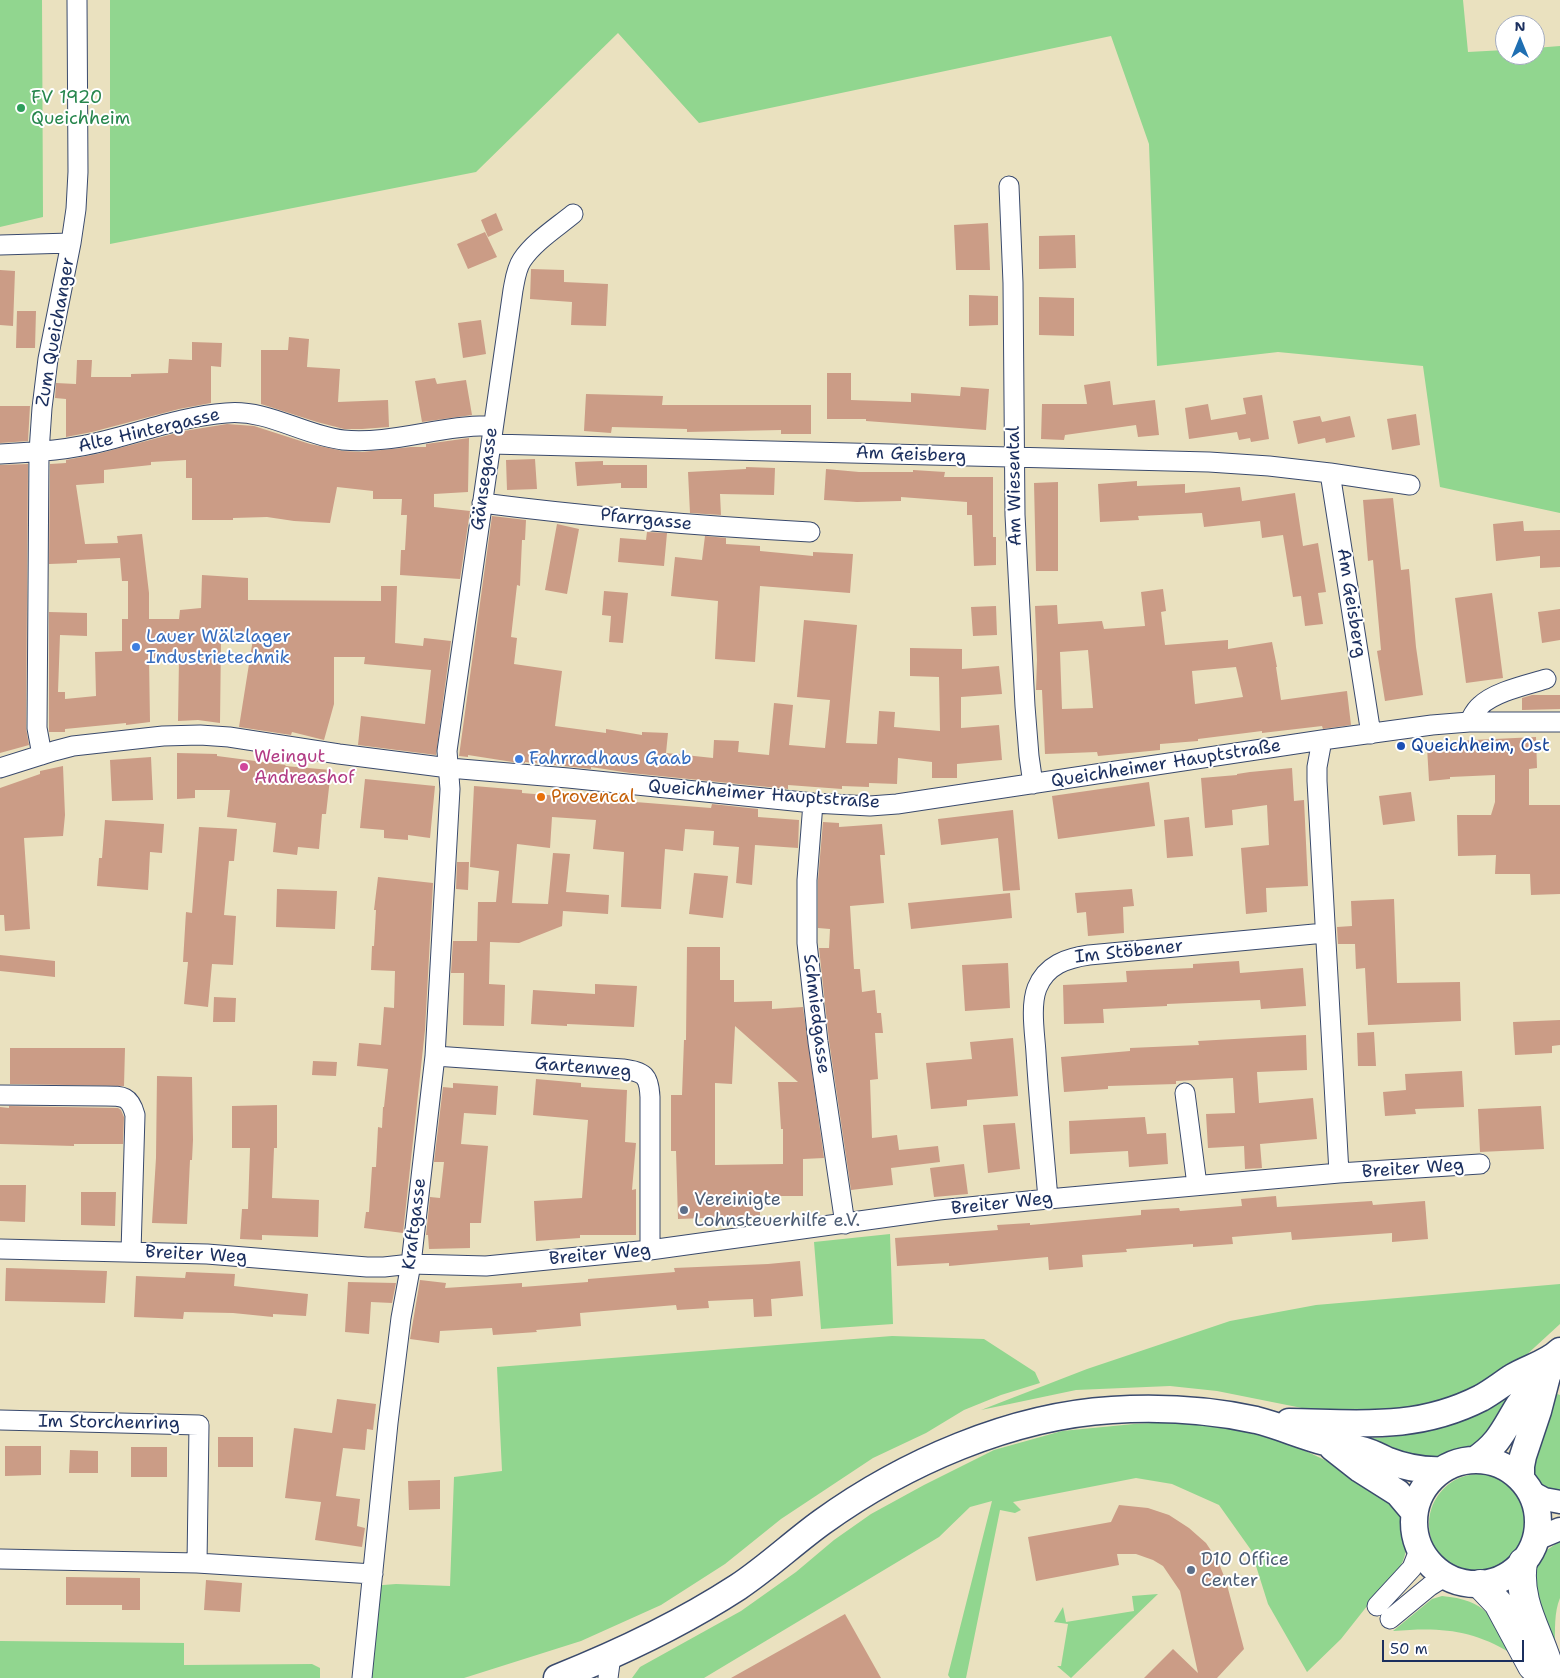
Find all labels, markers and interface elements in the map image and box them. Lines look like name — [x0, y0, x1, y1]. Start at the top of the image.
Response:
north arrow — [1495, 15, 1545, 65]
text: N — [1514, 17, 1526, 35]
place label: FV 1920 Queichheim — [31, 87, 130, 130]
marker: FV 1920 Queichheim — [15, 102, 27, 114]
street label: Zum Queichanger — [32, 256, 80, 408]
street label: Alte Hintergasse — [76, 404, 222, 458]
street label: Gänsegasse — [467, 426, 503, 532]
street label: Am Wiesental — [1003, 426, 1027, 546]
street label: Am Geisberg — [855, 442, 967, 468]
street label: Pfarrgasse — [599, 504, 693, 536]
street label: Am Geisberg — [1332, 547, 1370, 659]
place label: Lauer Wälzlager Industrietechnik — [146, 626, 291, 669]
marker: Lauer Wälzlager Industrietechnik — [130, 641, 142, 653]
street label: Queichheimer Hauptstraße — [1050, 735, 1282, 793]
place label: Queichheim, Ost — [1411, 735, 1550, 757]
marker: Queichheim, Ost — [1395, 740, 1407, 752]
place label: Weingut Andreashof — [254, 746, 355, 789]
place label: Fahrradhaus Gaab — [529, 748, 692, 770]
marker: Fahrradhaus Gaab — [513, 753, 525, 765]
marker: Weingut Andreashof — [238, 761, 250, 773]
street label: Queichheimer Hauptstraße — [647, 776, 881, 814]
place label: Provencal — [551, 786, 635, 808]
marker: Provencal — [535, 791, 547, 803]
street label: Im Stöbener — [1074, 936, 1184, 968]
street label: Schmiedgasse — [798, 953, 834, 1075]
street label: Gartenweg — [534, 1053, 632, 1083]
street label: Breiter Weg — [1361, 1155, 1465, 1183]
street label: Kraftgasse — [399, 1177, 431, 1271]
street label: Breiter Weg — [950, 1188, 1054, 1220]
place label: Vereinigte Lohnsteuerhilfe e.V. — [694, 1189, 860, 1232]
marker: Vereinigte Lohnsteuerhilfe e.V. — [678, 1204, 690, 1216]
street label: Breiter Weg — [548, 1240, 652, 1270]
street label: Breiter Weg — [144, 1242, 248, 1268]
street label: Im Storchenring — [38, 1411, 180, 1435]
place label: D10 Office Center — [1201, 1549, 1289, 1592]
marker: D10 Office Center — [1185, 1564, 1197, 1576]
scale bar — [1385, 1630, 1528, 1662]
text: 50 m — [1390, 1639, 1428, 1659]

